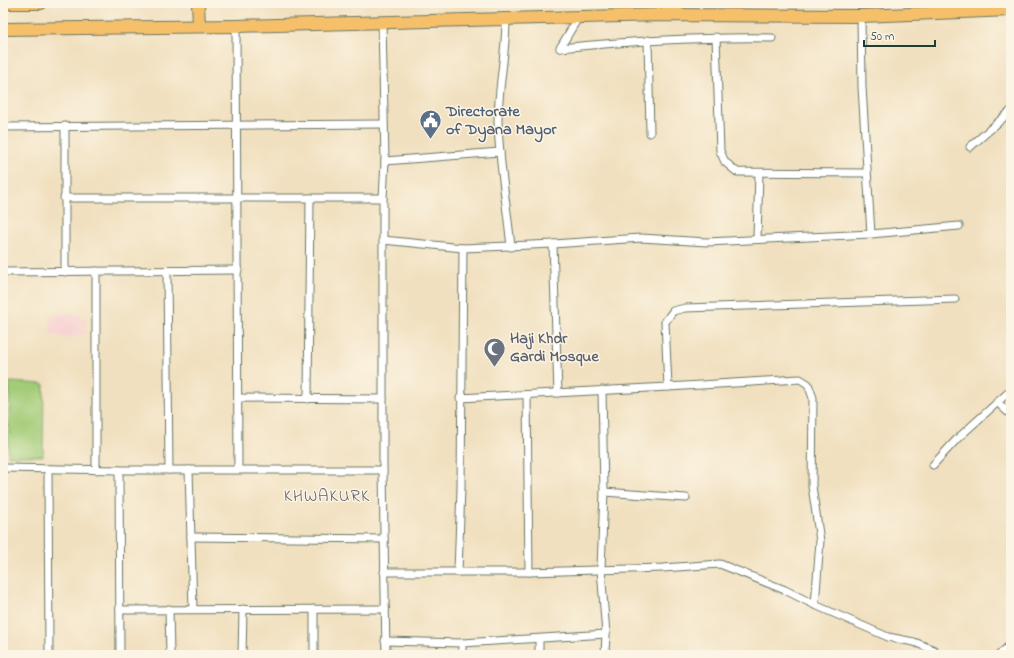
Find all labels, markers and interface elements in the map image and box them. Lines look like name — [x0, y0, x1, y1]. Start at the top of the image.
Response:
scale bar — [864, 22, 935, 48]
text: 50 m — [870, 28, 894, 46]
place label: Directorate of Dyana Mayor — [445, 100, 558, 143]
public building icon: Directorate of Dyana Mayor — [418, 108, 444, 141]
place label: Haji Khdr Gardi Mosque — [510, 327, 599, 369]
mosque icon: Haji Khdr Gardi Mosque — [482, 335, 508, 368]
district label: KHWAKURK — [284, 484, 370, 509]

